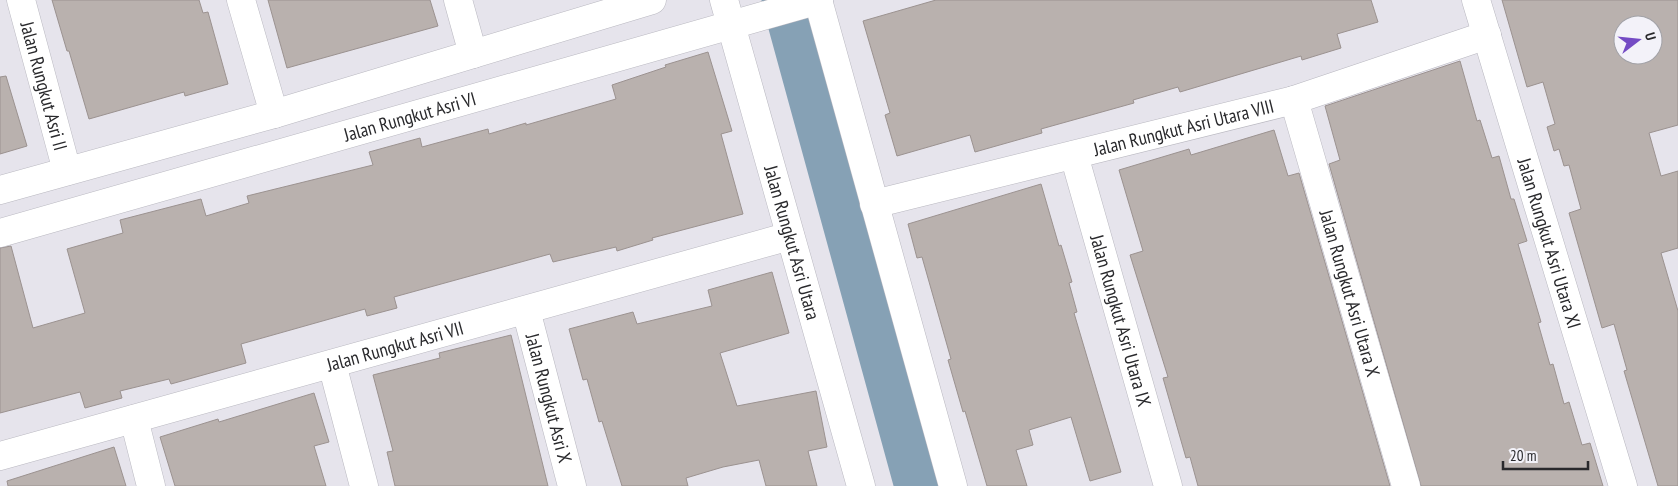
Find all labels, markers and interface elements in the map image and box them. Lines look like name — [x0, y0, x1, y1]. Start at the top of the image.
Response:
north arrow — [1613, 15, 1663, 65]
street label: Jalan Rungkut Asri II — [15, 18, 73, 153]
text: U — [1641, 30, 1660, 42]
street label: Jalan Rungkut Asri VI — [340, 86, 479, 147]
street label: Jalan Rungkut Asri Utara VIII — [1090, 93, 1276, 161]
street label: Jalan Rungkut Asri Utara XI — [1512, 154, 1587, 331]
street label: Jalan Rungkut Asri Utara — [759, 162, 826, 322]
street label: Jalan Rungkut Asri Utara X — [1314, 206, 1386, 380]
street label: Jalan Rungkut Asri Utara IX — [1085, 231, 1157, 409]
street label: Jalan Rungkut Asri VII — [323, 316, 466, 377]
street label: Jalan Rungkut Asri X — [520, 330, 578, 466]
scale bar — [1503, 438, 1588, 470]
text: 20 m — [1510, 446, 1536, 465]

